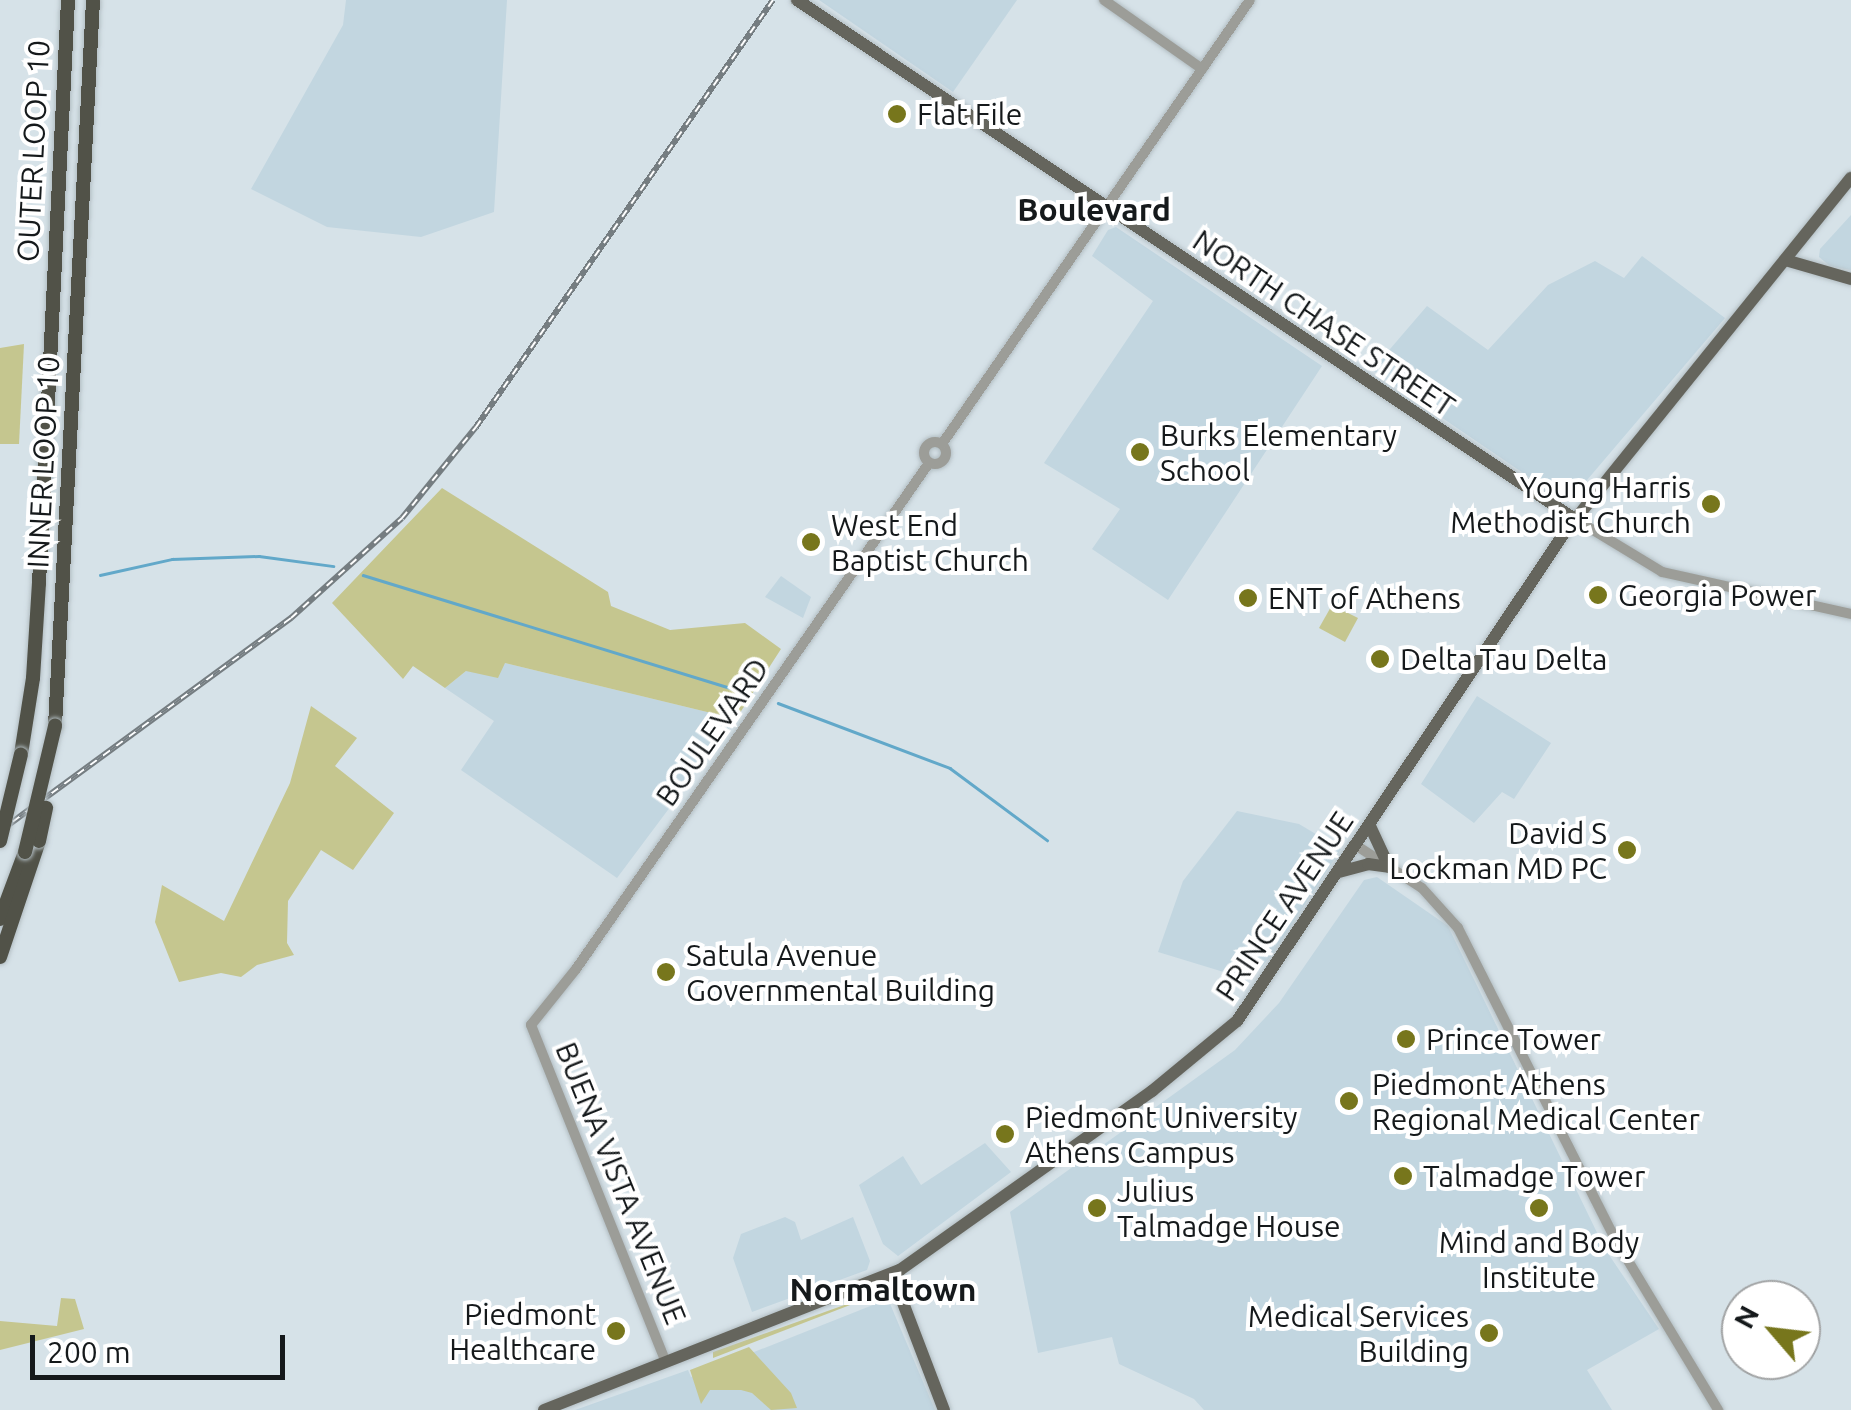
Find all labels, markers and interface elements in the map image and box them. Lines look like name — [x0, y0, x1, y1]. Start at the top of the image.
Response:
street label: OUTER LOOP 10 — [9, 39, 57, 263]
place label: Flat File — [917, 96, 1022, 132]
marker: Flat File — [886, 103, 908, 125]
district label: Boulevard — [1017, 190, 1171, 228]
street label: NORTH CHASE STREET — [1186, 222, 1462, 424]
street label: INNER LOOP 10 — [19, 355, 67, 569]
place label: Burks Elementary School — [1160, 417, 1397, 488]
marker: Burks Elementary School — [1129, 441, 1151, 463]
place label: Young Harris Methodist Church — [1450, 469, 1691, 540]
marker: Young Harris Methodist Church — [1700, 493, 1722, 515]
place label: West End Baptist Church — [831, 507, 1029, 578]
marker: West End Baptist Church — [800, 531, 822, 553]
place label: Georgia Power — [1618, 577, 1816, 613]
place label: ENT of Athens — [1268, 580, 1461, 616]
marker: Georgia Power — [1587, 584, 1609, 606]
marker: ENT of Athens — [1237, 587, 1259, 609]
place label: Delta Tau Delta — [1400, 641, 1607, 677]
marker: Delta Tau Delta — [1369, 648, 1391, 670]
street label: BOULEVARD — [648, 651, 776, 813]
street label: PRINCE AVENUE — [1207, 805, 1361, 1007]
place label: David S Lockman MD PC — [1389, 815, 1607, 886]
marker: David S Lockman MD PC — [1616, 839, 1638, 861]
place label: Satula Avenue Governmental Building — [686, 937, 995, 1008]
marker: Satula Avenue Governmental Building — [655, 961, 677, 983]
place label: Prince Tower — [1426, 1021, 1601, 1057]
marker: Prince Tower — [1395, 1028, 1417, 1050]
street label: BUENA VISTA AVENUE — [548, 1037, 694, 1329]
place label: Piedmont Athens Regional Medical Center — [1372, 1066, 1700, 1136]
marker: Piedmont Athens Regional Medical Center — [1336, 1088, 1362, 1114]
place label: Piedmont University Athens Campus — [1025, 1099, 1298, 1170]
marker: Piedmont University Athens Campus — [994, 1123, 1016, 1145]
place label: Talmadge Tower — [1423, 1158, 1645, 1194]
marker: Talmadge Tower — [1392, 1165, 1414, 1187]
place label: Julius Talmadge House — [1117, 1173, 1340, 1244]
marker: Julius Talmadge House — [1086, 1197, 1108, 1219]
marker: Mind and Body Institute — [1528, 1197, 1550, 1219]
place label: Mind and Body Institute — [1439, 1224, 1639, 1294]
district label: Normaltown — [790, 1270, 976, 1308]
north arrow — [1721, 1280, 1821, 1380]
place label: Piedmont Healthcare — [449, 1296, 596, 1366]
place label: Medical Services Building — [1248, 1298, 1469, 1368]
text: N — [1727, 1300, 1764, 1333]
scale bar — [35, 1315, 290, 1377]
marker: Piedmont Healthcare — [605, 1320, 627, 1342]
marker: Medical Services Building — [1478, 1322, 1500, 1344]
text: 200 m — [47, 1335, 131, 1369]

